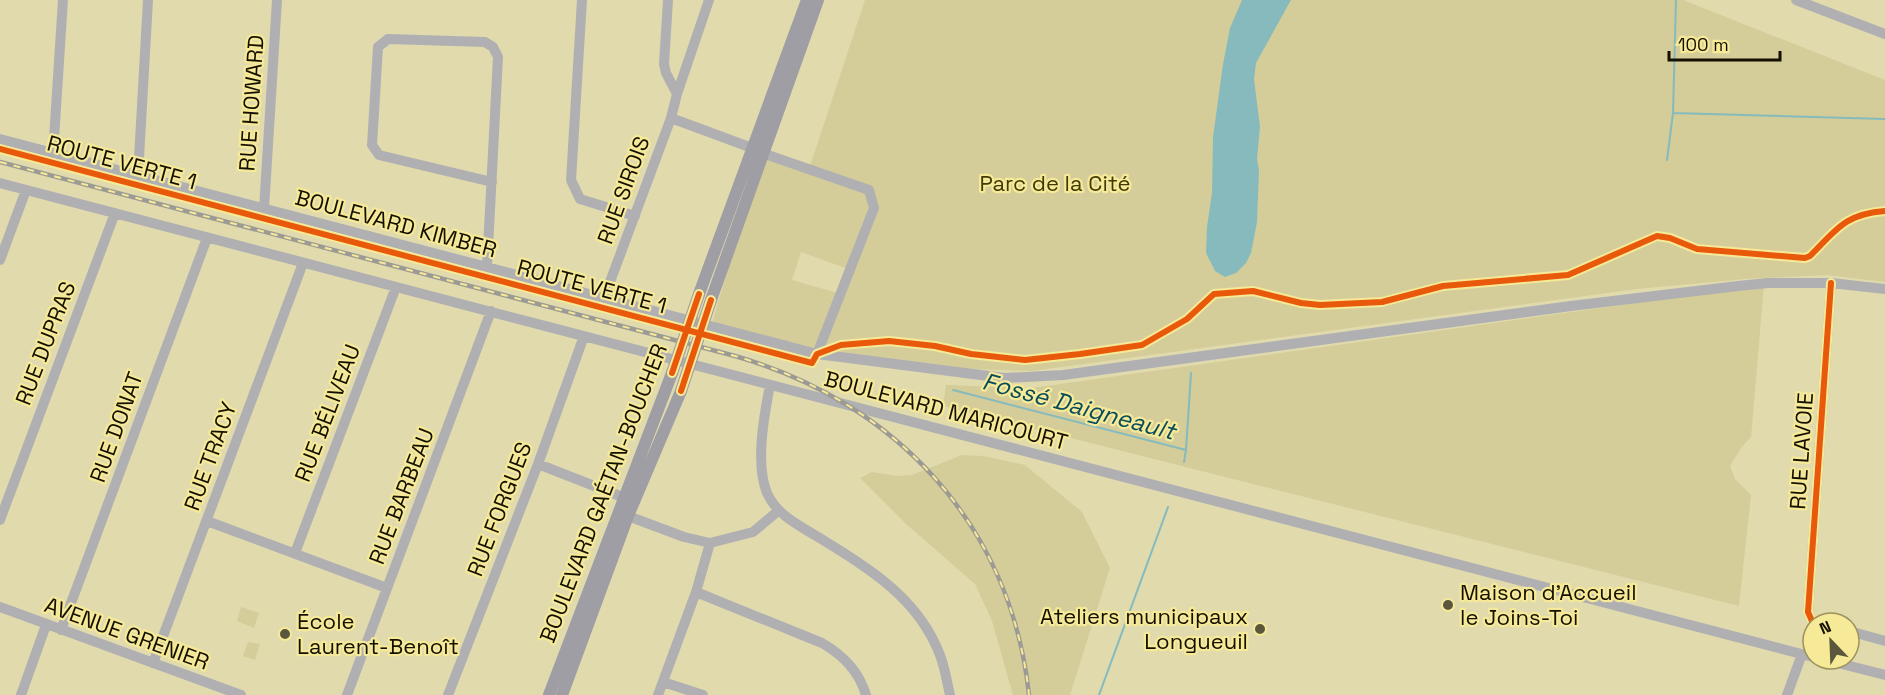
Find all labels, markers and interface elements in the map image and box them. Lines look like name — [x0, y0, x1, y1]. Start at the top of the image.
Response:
scale bar — [1669, 24, 1780, 62]
text: 100 m — [1678, 33, 1729, 56]
street label: RUE HOWARD — [232, 34, 270, 172]
street label: ROUTE VERTE 1 — [44, 129, 200, 195]
street label: RUE SIROIS — [591, 132, 655, 248]
park label: Parc de la Cité — [979, 169, 1131, 197]
street label: BOULEVARD KIMBER — [292, 183, 500, 263]
street label: ROUTE VERTE 1 — [514, 253, 670, 319]
street label: RUE DUPRAS — [9, 277, 81, 409]
street label: RUE BÉLIVEAU — [288, 340, 366, 486]
street label: BOULEVARD GAÉTAN-BOUCHER — [533, 340, 673, 646]
street label: BOULEVARD MARICOURT — [821, 364, 1071, 456]
water label: Fossé Daigneault — [979, 365, 1181, 447]
street label: RUE DONAT — [83, 368, 149, 486]
street label: RUE LAVOIE — [1783, 392, 1819, 510]
street label: RUE TRACY — [177, 397, 243, 514]
street label: RUE BARBEAU — [362, 424, 440, 568]
street label: RUE FORGUES — [460, 438, 538, 580]
place label: Maison d'Accueil le Joins-Toi — [1460, 578, 1637, 631]
street label: AVENUE GRENIER — [41, 590, 213, 676]
marker: Maison d'Accueil le Joins-Toi — [1441, 598, 1455, 612]
place label: Ateliers municipaux Longueuil — [1040, 602, 1248, 655]
place label: École Laurent-Benoît — [297, 607, 459, 660]
north arrow — [1801, 611, 1861, 671]
text: N — [1816, 616, 1834, 639]
marker: Ateliers municipaux Longueuil — [1253, 622, 1267, 636]
marker: École Laurent-Benoît — [278, 627, 292, 641]

